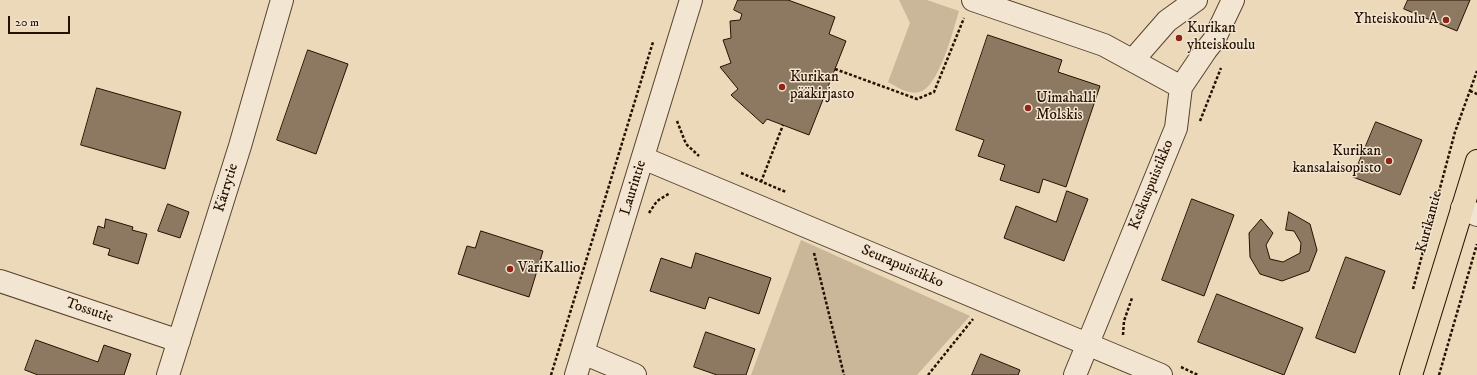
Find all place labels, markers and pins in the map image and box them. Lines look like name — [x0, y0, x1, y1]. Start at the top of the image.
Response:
place label: Yhteiskoulu A — [1354, 11, 1438, 29]
marker: Yhteiskoulu A — [1441, 15, 1451, 25]
place label: Kurikan yhteiskoulu — [1187, 20, 1255, 55]
marker: Kurikan yhteiskoulu — [1174, 33, 1184, 43]
place label: Kurikan pääkirjasto — [790, 69, 854, 104]
marker: Kurikan pääkirjasto — [777, 82, 787, 92]
place label: Uimahalli Molskis — [1036, 90, 1096, 125]
marker: Uimahalli Molskis — [1023, 103, 1033, 113]
place label: Kurikan kansalaisopisto — [1292, 143, 1381, 178]
marker: Kurikan kansalaisopisto — [1384, 156, 1394, 166]
place label: VäriKallio — [518, 260, 580, 278]
marker: VäriKallio — [505, 264, 515, 274]

